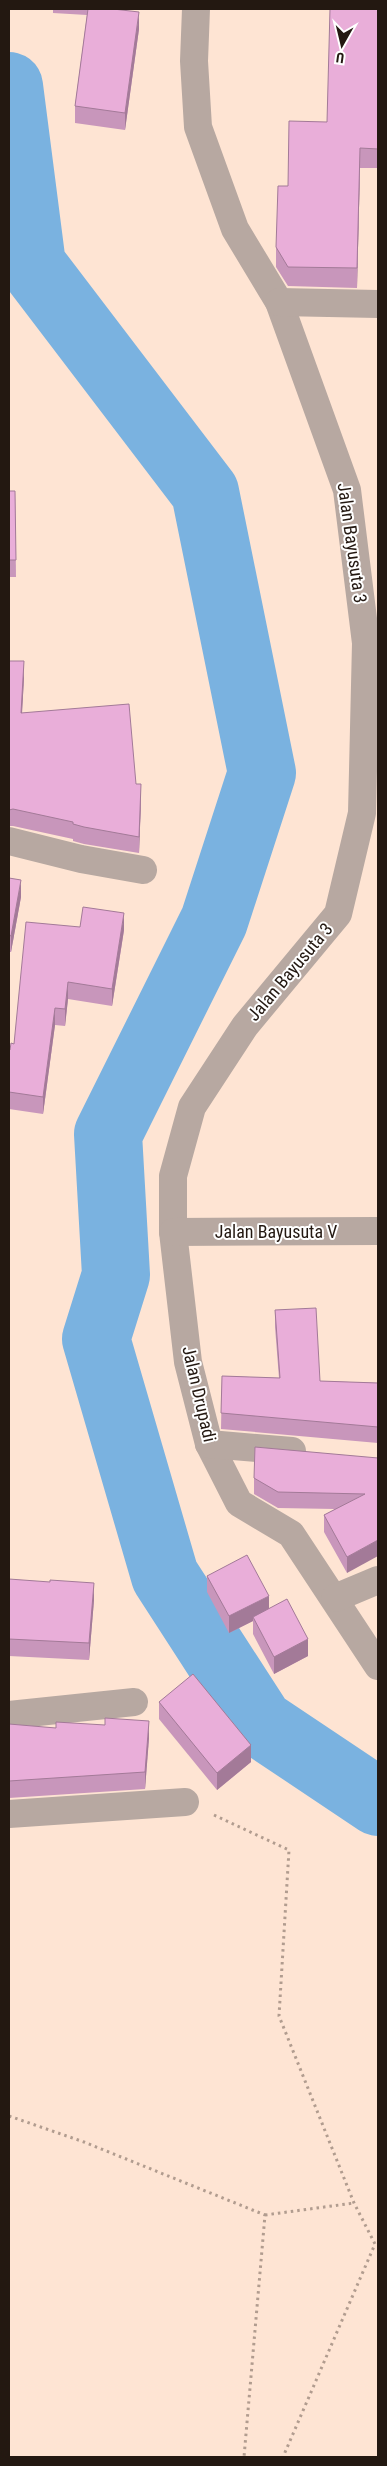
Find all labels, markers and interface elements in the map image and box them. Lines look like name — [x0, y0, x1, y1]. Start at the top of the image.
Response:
north arrow — [317, 20, 367, 70]
text: U — [335, 49, 345, 66]
street label: Jalan Bayusuta 3 — [334, 481, 371, 604]
street label: Jalan Bayusuta 3 — [243, 918, 337, 1025]
street label: Jalan Bayusuta V — [215, 1221, 337, 1242]
street label: Jalan Drupadi — [178, 1344, 221, 1444]

